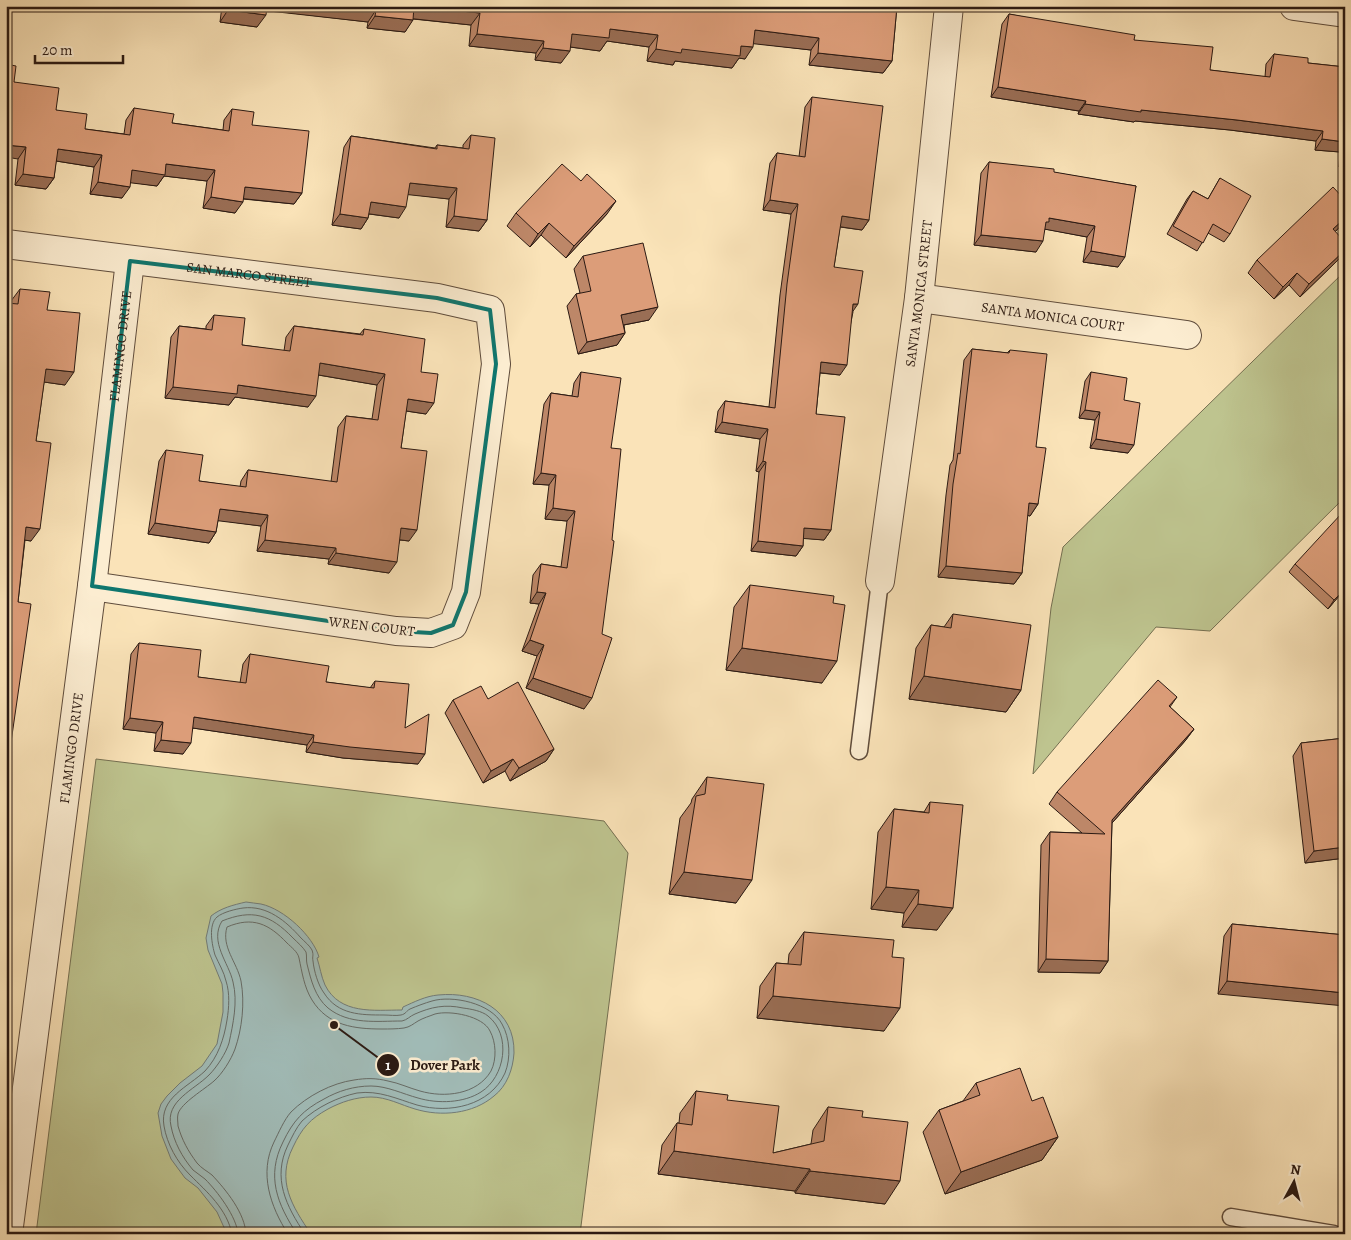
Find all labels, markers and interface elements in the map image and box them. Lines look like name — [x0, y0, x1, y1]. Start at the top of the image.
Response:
scale bar — [35, 32, 122, 64]
text: 20 m — [42, 40, 73, 60]
street label: SANTA MONICA STREET — [901, 219, 937, 368]
street label: SAN MARCO STREET — [185, 258, 313, 292]
street label: FLAMINGO DRIVE — [105, 289, 136, 403]
street label: SANTA MONICA COURT — [980, 298, 1126, 336]
street label: WREN COURT — [327, 612, 416, 641]
street label: FLAMINGO DRIVE — [55, 691, 88, 805]
callout: Dover Park — [375, 1050, 490, 1080]
text: 1 — [385, 1055, 391, 1075]
text: Dover Park — [410, 1055, 480, 1075]
north arrow — [1268, 1158, 1318, 1208]
text: N — [1289, 1160, 1302, 1180]

